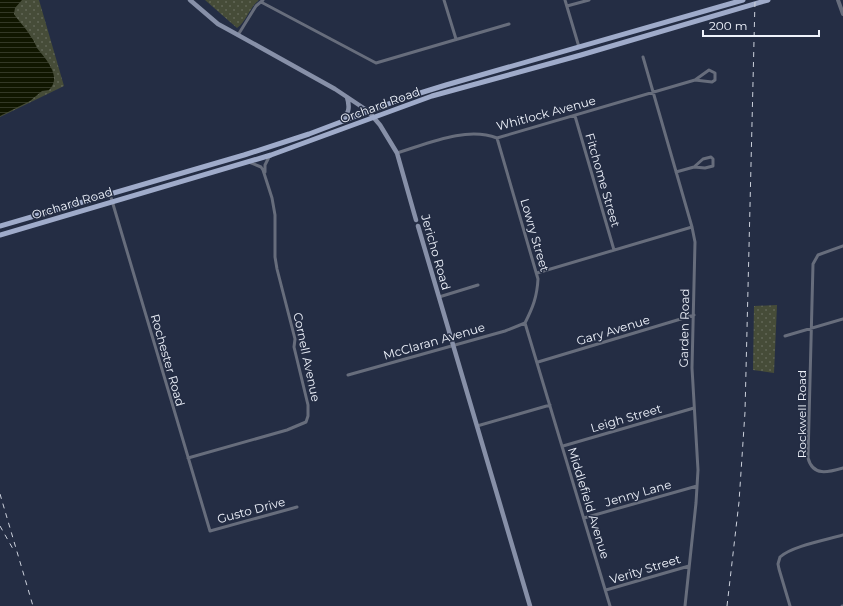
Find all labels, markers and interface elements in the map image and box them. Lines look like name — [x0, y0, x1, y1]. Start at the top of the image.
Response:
scale bar — [703, 12, 819, 38]
text: 200 m — [709, 18, 748, 33]
street label: Orchard Road — [338, 84, 422, 126]
street label: Whitlock Avenue — [495, 93, 597, 133]
street label: Fitchome Street — [582, 131, 624, 229]
street label: Orchard Road — [30, 184, 114, 222]
street label: Lowry Street — [517, 197, 553, 273]
street label: Jericho Road — [418, 211, 454, 292]
street label: Garden Road — [676, 288, 692, 368]
street label: Cornell Avenue — [290, 311, 324, 403]
street label: Rochester Road — [148, 312, 188, 408]
street label: Gary Avenue — [574, 312, 652, 348]
street label: McClaran Avenue — [381, 319, 487, 363]
street label: Rockwell Road — [794, 370, 809, 458]
street label: Leigh Street — [589, 401, 663, 435]
street label: Middlefield Avenue — [565, 445, 613, 561]
street label: Jenny Lane — [602, 476, 673, 510]
street label: Gusto Drive — [215, 494, 287, 526]
street label: Verity Street — [608, 551, 682, 587]

